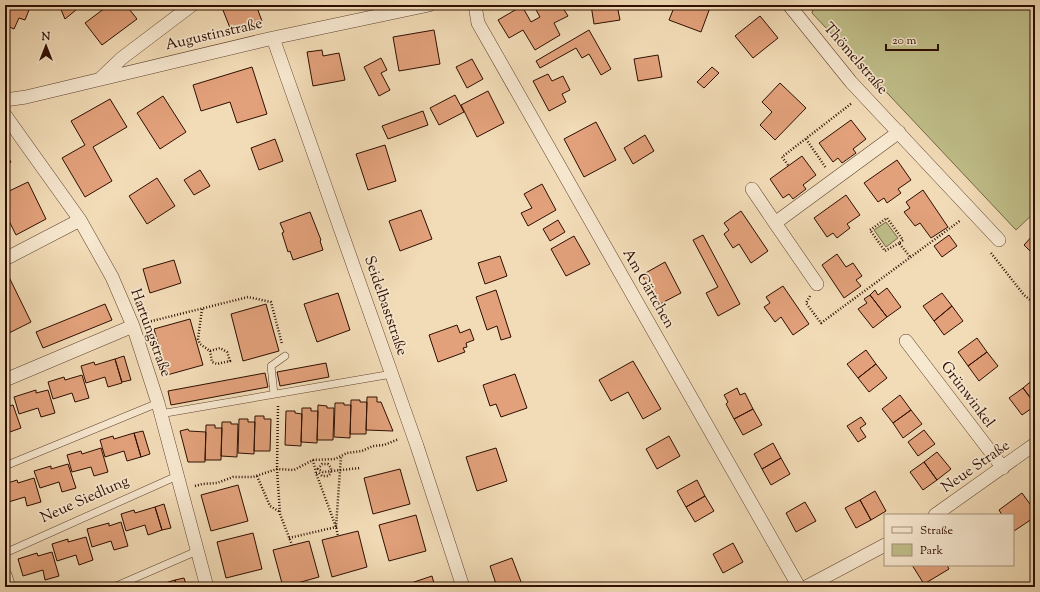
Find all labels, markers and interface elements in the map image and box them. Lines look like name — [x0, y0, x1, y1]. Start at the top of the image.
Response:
street label: Augustinstraße — [163, 14, 265, 56]
street label: Thömelstraße — [818, 18, 892, 100]
north arrow — [26, 26, 66, 66]
scale bar — [886, 26, 938, 52]
text: N — [41, 29, 51, 45]
text: 20 m — [892, 32, 917, 50]
street label: Am Gärtchen — [617, 245, 679, 333]
street label: Seidelbaststraße — [358, 253, 412, 359]
street label: Hartungstraße — [124, 286, 176, 380]
street label: Grünwinkel — [935, 357, 999, 433]
street label: Neue Straße — [938, 436, 1014, 498]
street label: Neue Siedlung — [37, 471, 133, 529]
legend — [884, 514, 1014, 566]
text: Straße — [920, 522, 954, 540]
text: Park — [920, 542, 943, 560]

